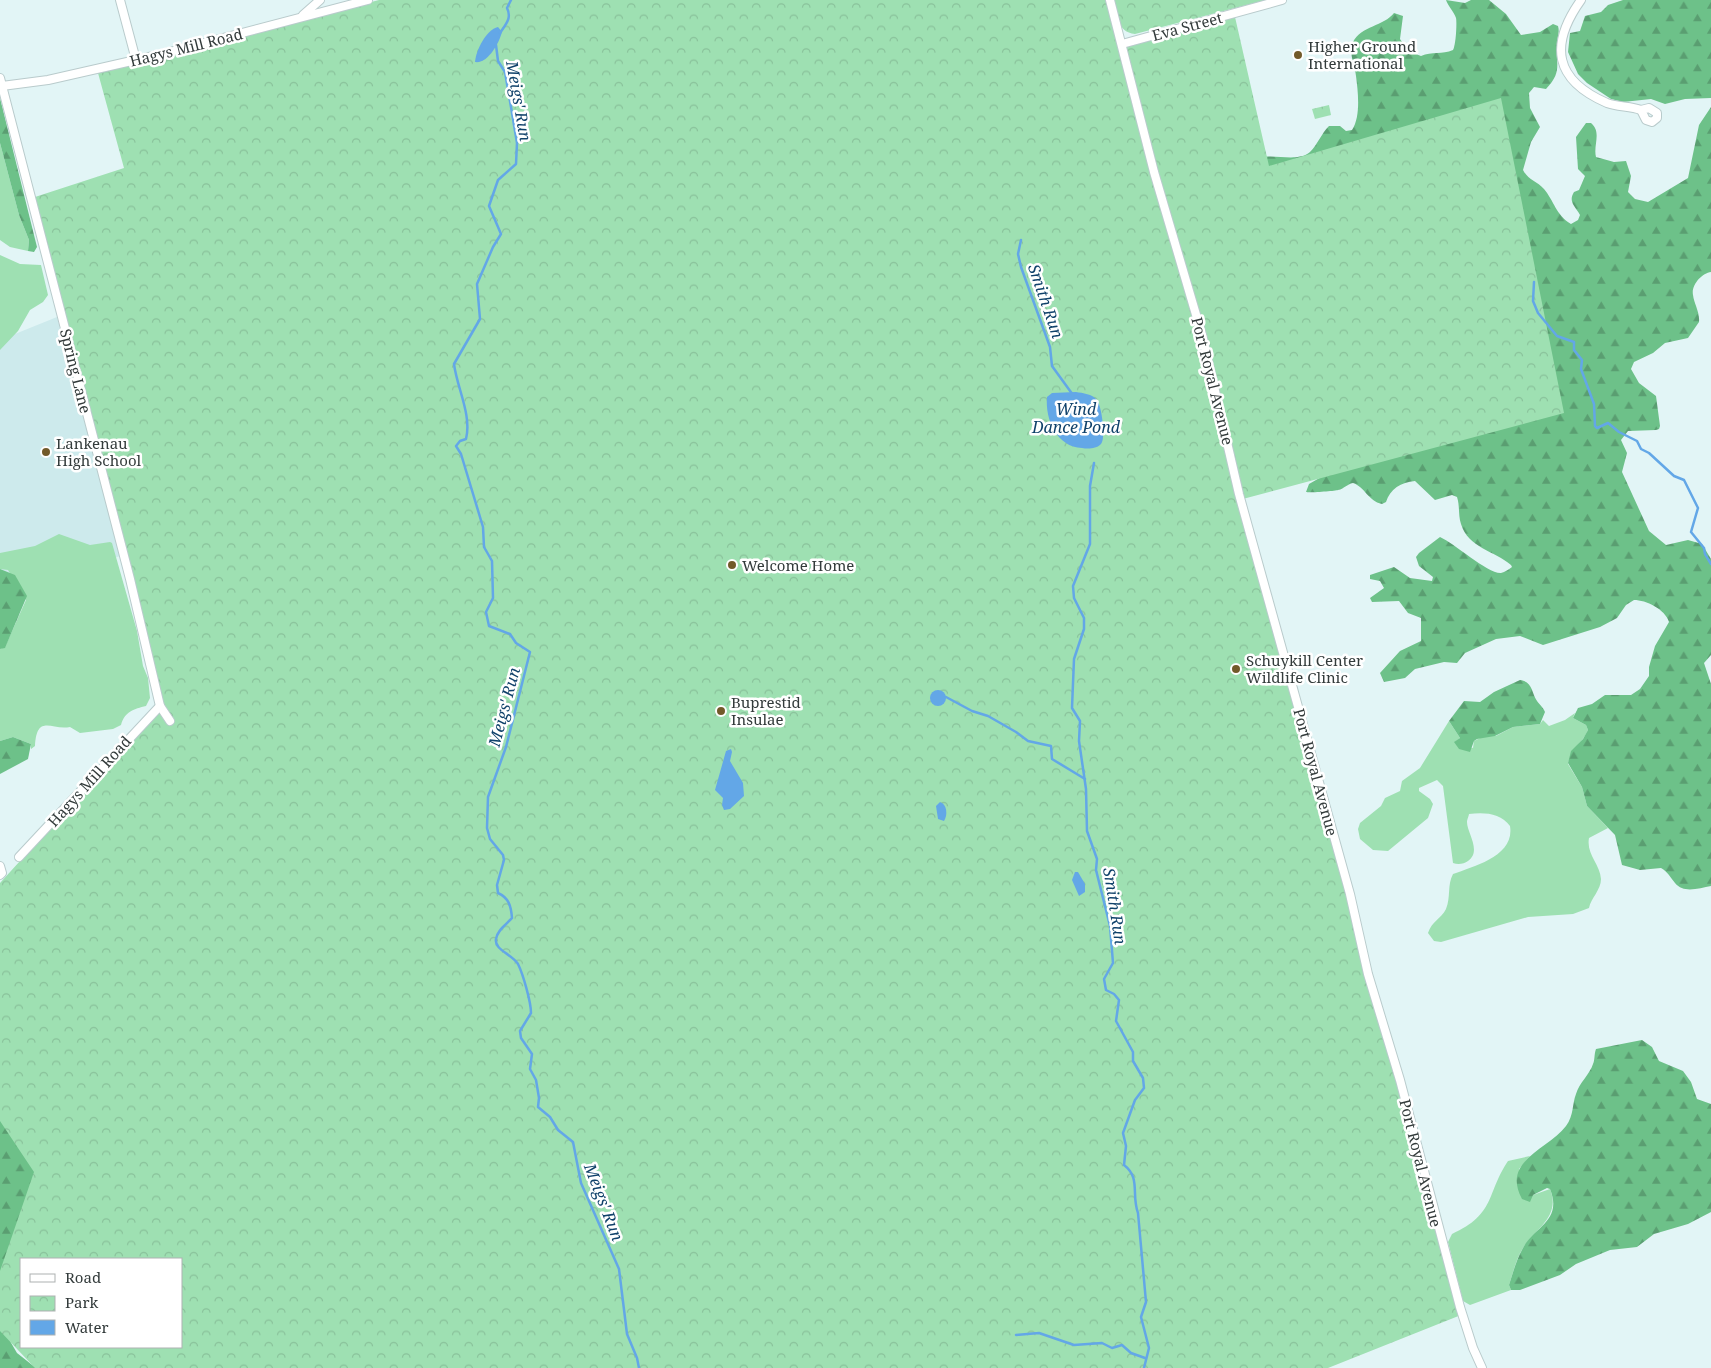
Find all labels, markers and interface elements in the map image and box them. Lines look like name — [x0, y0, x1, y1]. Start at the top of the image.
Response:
street label: Eva Street — [1150, 7, 1224, 45]
street label: Hagys Mill Road — [127, 23, 245, 71]
place label: Higher Ground International — [1308, 36, 1416, 73]
marker: Higher Ground International — [1292, 49, 1304, 61]
water label: Meigs' Run — [501, 58, 537, 143]
water label: Smith Run — [1023, 261, 1069, 342]
street label: Port Royal Avenue — [1187, 315, 1239, 447]
street label: Spring Lane — [56, 327, 96, 415]
water label: Wind Dance Pond — [1031, 398, 1121, 438]
place label: Lankenau High School — [56, 433, 142, 470]
marker: Lankenau High School — [40, 446, 52, 458]
place label: Welcome Home — [742, 555, 854, 575]
marker: Welcome Home — [726, 559, 738, 571]
place label: Schuykill Center Wildlife Clinic — [1246, 650, 1363, 687]
marker: Schuykill Center Wildlife Clinic — [1230, 663, 1242, 675]
water label: Meigs' Run — [483, 665, 525, 750]
place label: Buprestid Insulae — [731, 692, 801, 729]
marker: Buprestid Insulae — [715, 705, 727, 717]
street label: Port Royal Avenue — [1289, 706, 1343, 838]
street label: Hagys Mill Road — [43, 731, 135, 831]
water label: Smith Run — [1098, 866, 1132, 946]
street label: Port Royal Avenue — [1395, 1097, 1447, 1229]
water label: Meigs' Run — [579, 1159, 629, 1244]
legend — [20, 1258, 182, 1348]
text: Road — [65, 1267, 101, 1287]
text: Park — [65, 1292, 99, 1312]
text: Water — [65, 1317, 108, 1337]

